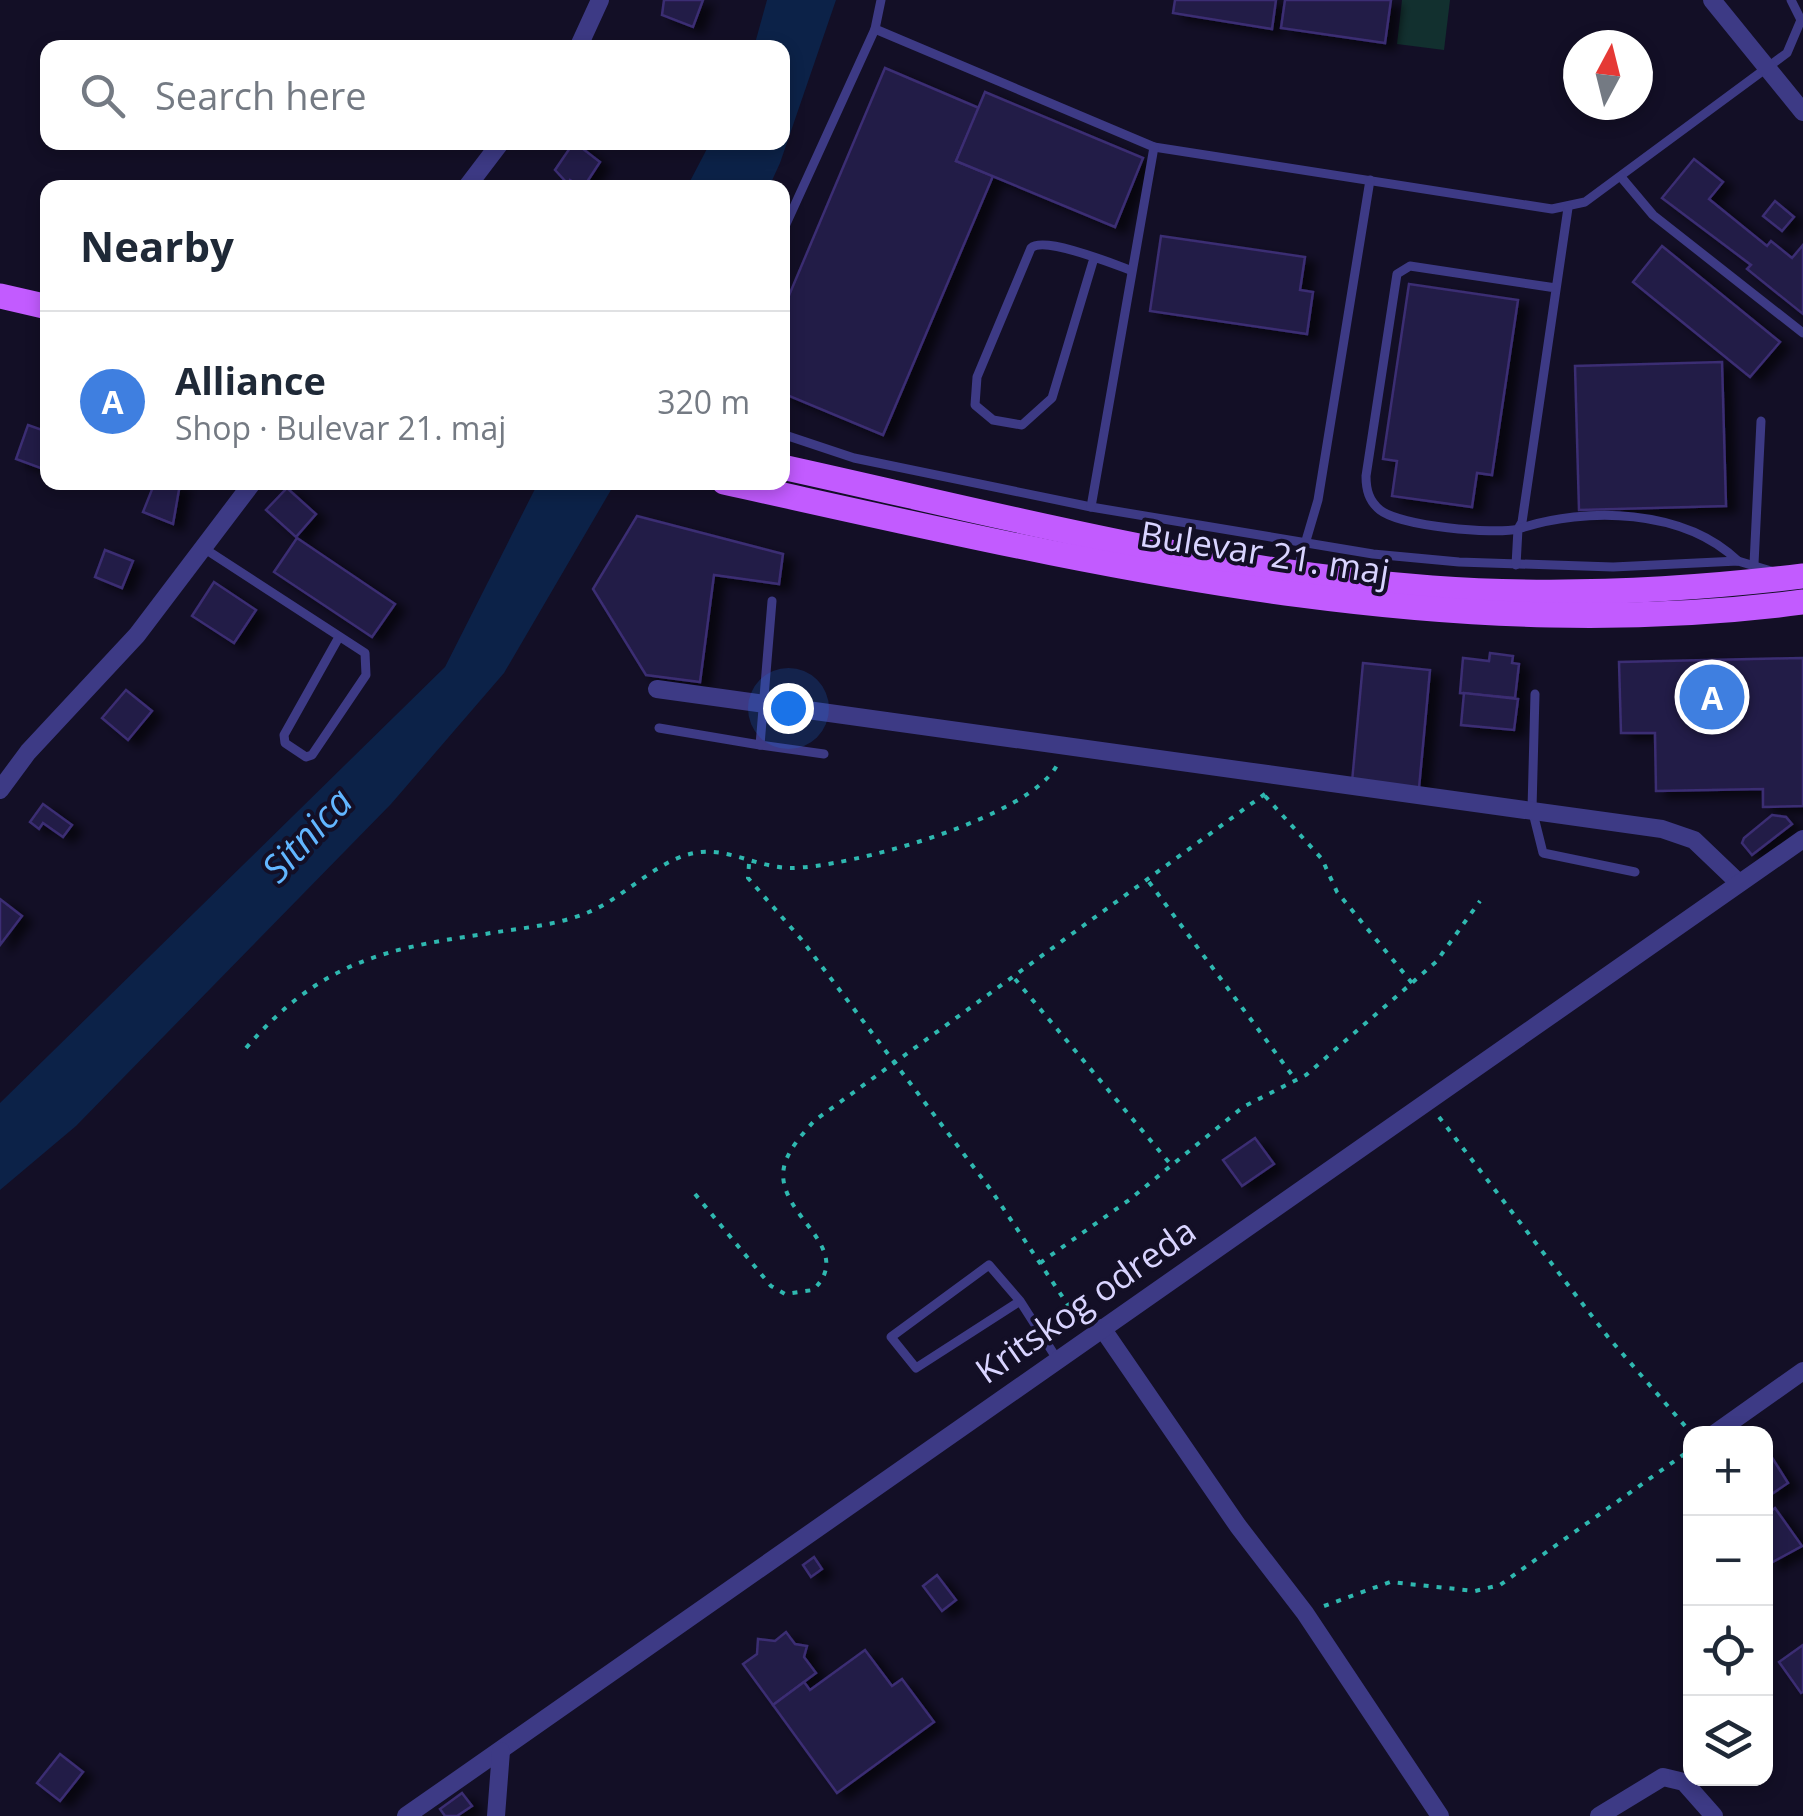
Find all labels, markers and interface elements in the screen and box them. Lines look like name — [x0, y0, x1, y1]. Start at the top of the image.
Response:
north arrow — [1563, 30, 1653, 120]
search box — [40, 40, 790, 150]
icon: search — [75, 68, 130, 123]
text: Search here — [155, 69, 367, 121]
text: Nearby — [80, 217, 234, 274]
text: Alliance — [175, 354, 326, 406]
text: A — [101, 380, 124, 423]
text: 320 m — [657, 380, 750, 423]
text: Shop · Bulevar 21. maj — [175, 406, 506, 449]
street label: Bulevar 21. maj — [1137, 509, 1393, 595]
pin: A — [1680, 660, 1744, 734]
your location — [763, 683, 814, 734]
water label: Sitnica — [249, 776, 363, 892]
street label: Kritskog odreda — [966, 1207, 1204, 1393]
map controls — [1683, 1426, 1773, 1786]
button: + — [1683, 1426, 1773, 1516]
button: − — [1683, 1516, 1773, 1606]
button: locate — [1683, 1606, 1773, 1696]
button: layers — [1683, 1696, 1773, 1786]

